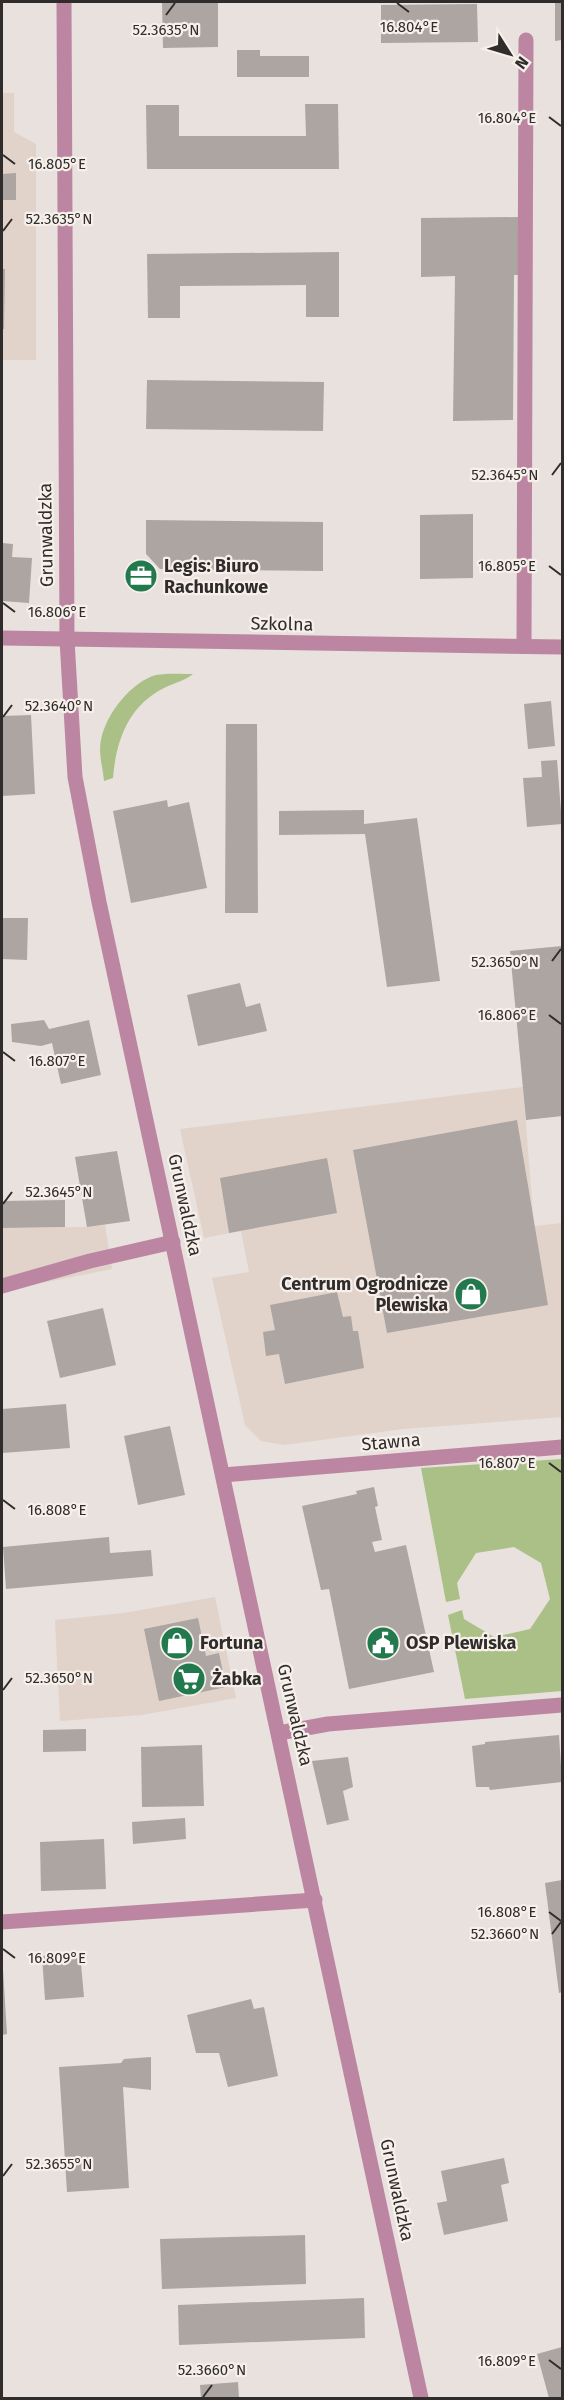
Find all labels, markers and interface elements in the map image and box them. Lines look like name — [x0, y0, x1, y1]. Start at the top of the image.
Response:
text: 16.804°E — [380, 18, 438, 36]
text: 52.3635°N — [133, 21, 199, 39]
north arrow — [480, 24, 540, 84]
text: N — [511, 53, 532, 73]
text: 16.804°E — [478, 109, 536, 127]
text: 16.805°E — [28, 155, 86, 173]
text: 52.3635°N — [26, 210, 92, 228]
text: 52.3645°N — [471, 466, 539, 484]
street label: Grunwaldzka — [34, 483, 58, 587]
place label: Legis: Biuro Rachunkowe — [164, 555, 268, 598]
text: 16.805°E — [478, 557, 536, 575]
office icon: Legis: Biuro Rachunkowe — [123, 558, 159, 594]
text: 16.806°E — [28, 603, 86, 621]
street label: Szkolna — [250, 612, 314, 636]
text: 52.3640°N — [25, 697, 93, 715]
text: 52.3650°N — [471, 953, 539, 971]
text: 16.806°E — [478, 1006, 536, 1024]
text: 16.807°E — [28, 1052, 86, 1070]
street label: Grunwaldzka — [163, 1152, 207, 1258]
text: 52.3645°N — [25, 1183, 93, 1201]
place label: Centrum Ogrodnicze Plewiska — [281, 1273, 448, 1316]
shop icon: Centrum Ogrodnicze Plewiska — [453, 1276, 489, 1312]
street label: Stawna — [361, 1428, 421, 1456]
text: 16.807°E — [478, 1454, 536, 1472]
text: 16.808°E — [28, 1501, 86, 1519]
shop icon: Fortuna — [159, 1625, 195, 1661]
public building icon: OSP Plewiska — [365, 1625, 401, 1661]
place label: Fortuna — [200, 1632, 263, 1654]
place label: OSP Plewiska — [406, 1632, 517, 1654]
supermarket icon: Żabka — [171, 1661, 207, 1697]
street label: Grunwaldzka — [273, 1662, 317, 1768]
place label: Żabka — [212, 1668, 262, 1690]
text: 52.3650°N — [25, 1669, 93, 1687]
text: 16.808°E — [478, 1903, 536, 1921]
text: 52.3660°N — [471, 1925, 539, 1943]
text: 16.809°E — [28, 1949, 86, 1967]
street label: Grunwaldzka — [375, 2137, 419, 2243]
text: 52.3655°N — [26, 2155, 92, 2173]
text: 16.809°E — [478, 2352, 536, 2370]
text: 52.3660°N — [178, 2361, 246, 2379]

